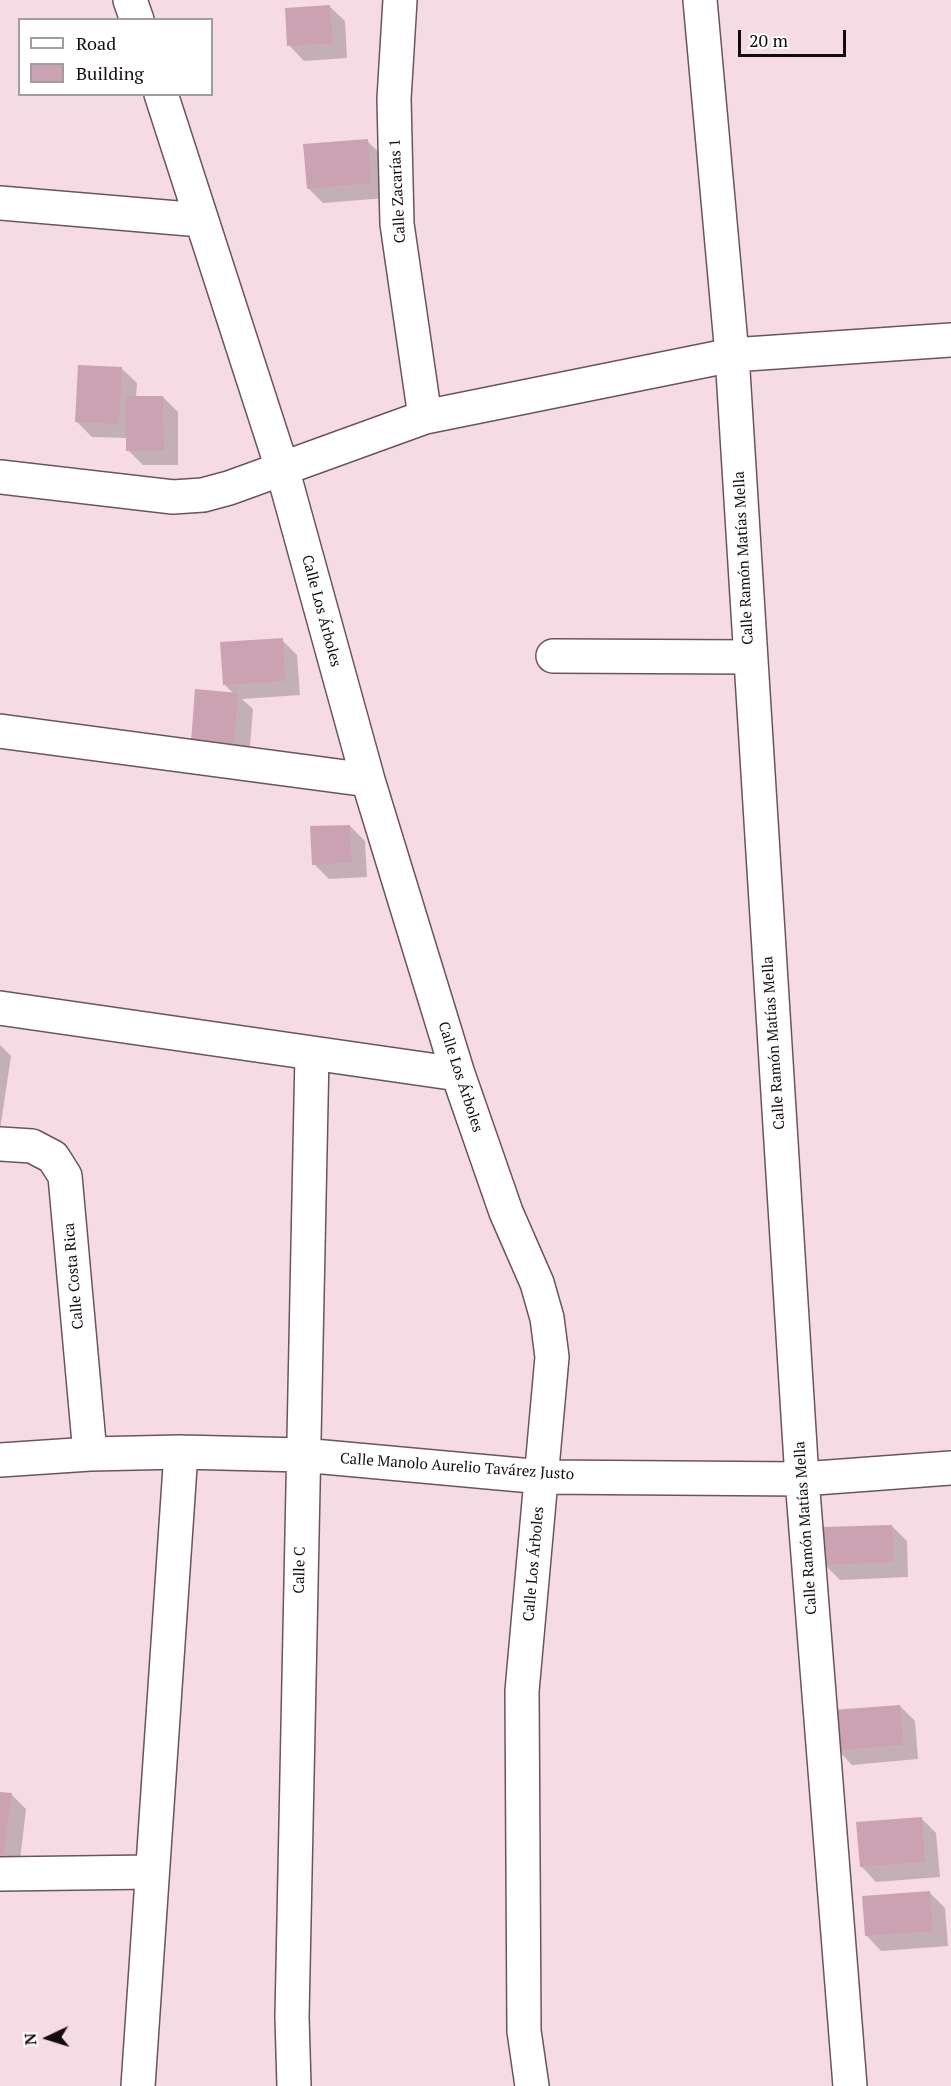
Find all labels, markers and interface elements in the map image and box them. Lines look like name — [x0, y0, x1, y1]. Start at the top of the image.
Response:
legend — [18, 18, 213, 96]
scale bar — [741, 18, 849, 56]
text: 20 m — [749, 28, 788, 52]
text: Road — [76, 31, 116, 55]
text: Building — [76, 61, 144, 85]
street label: Calle Zacarías 1 — [386, 138, 410, 244]
street label: Calle Ramón Matías Mella — [730, 471, 758, 645]
street label: Calle Los Árboles — [297, 553, 345, 669]
street label: Calle Ramón Matías Mella — [759, 956, 789, 1130]
street label: Calle Los Árboles — [434, 1019, 486, 1135]
street label: Calle Costa Rica — [60, 1222, 88, 1330]
street label: Calle Ramón Matías Mella — [791, 1441, 821, 1615]
street label: Calle Manolo Aurelio Tavárez Justo — [339, 1450, 575, 1484]
street label: Calle Los Árboles — [520, 1506, 548, 1622]
street label: Calle C — [291, 1546, 309, 1594]
north arrow — [18, 2008, 78, 2068]
text: N — [19, 2032, 41, 2046]

